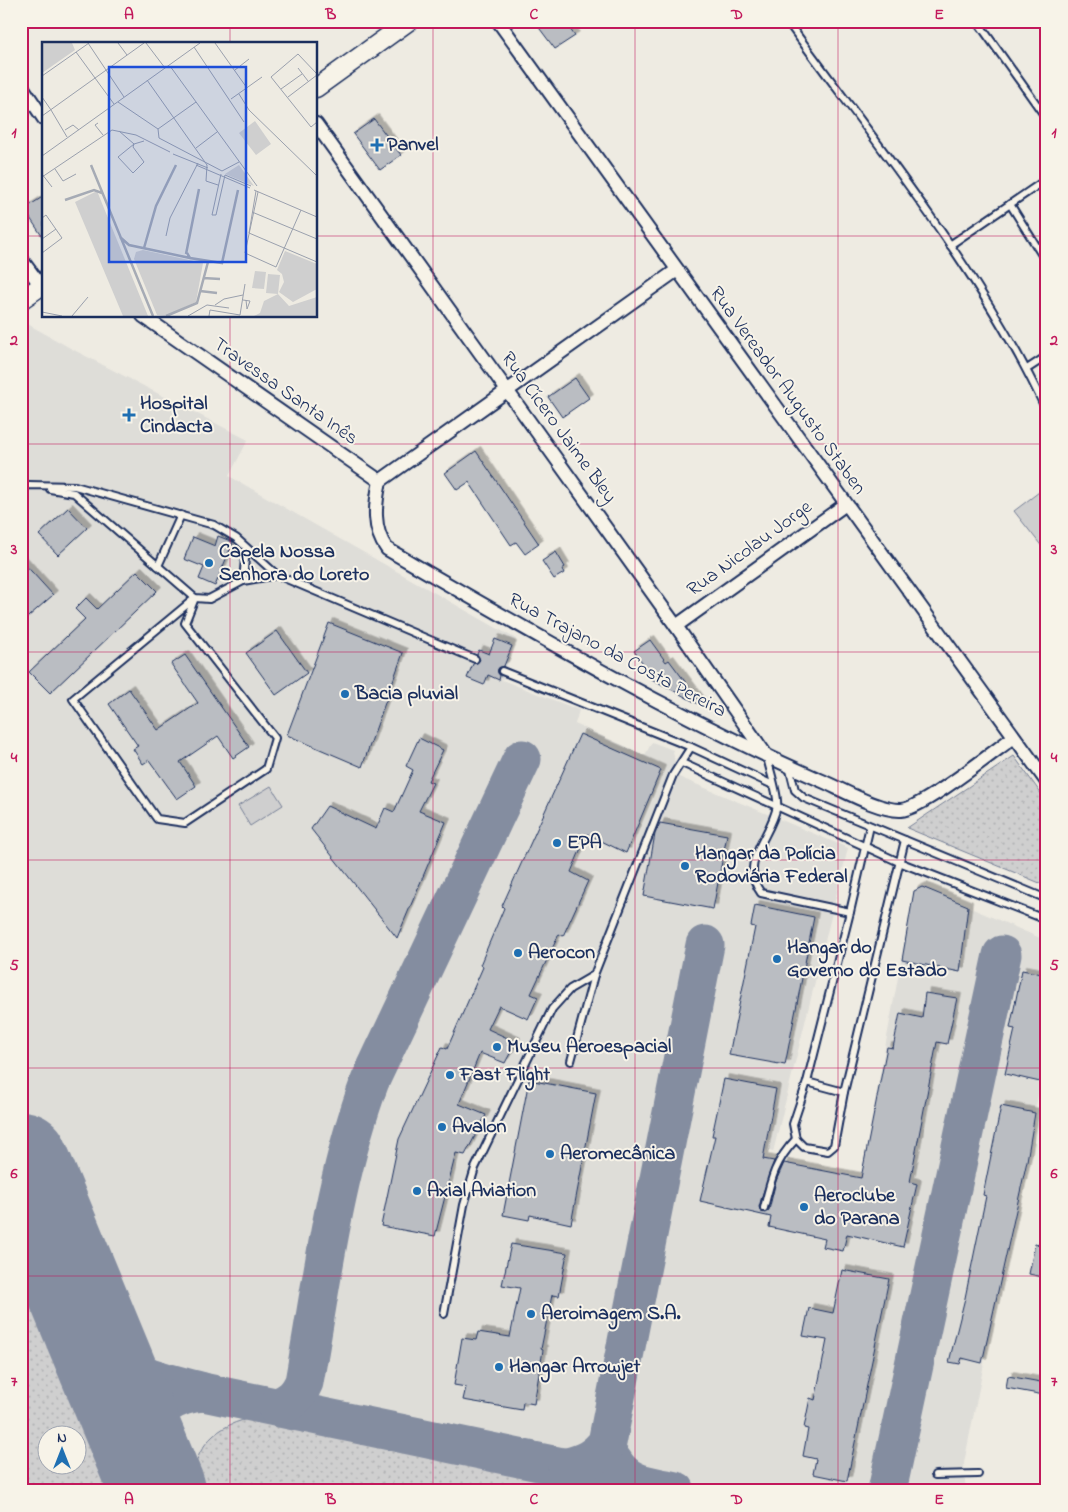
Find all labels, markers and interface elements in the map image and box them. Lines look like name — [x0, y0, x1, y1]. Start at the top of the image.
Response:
text: A — [124, 3, 134, 27]
text: B — [325, 3, 337, 27]
text: C — [530, 3, 539, 27]
text: D — [730, 3, 743, 27]
text: E — [934, 3, 944, 27]
inset map — [42, 42, 318, 318]
text: 1 — [11, 121, 17, 145]
text: 1 — [1051, 121, 1057, 145]
place label: Panvel — [387, 131, 439, 160]
marker: Panvel — [371, 139, 383, 151]
street label: Rua Vereador Augusto Staben — [701, 281, 873, 502]
text: 2 — [9, 329, 18, 353]
text: 2 — [1049, 329, 1058, 353]
street label: Travessa Santa Inês — [206, 331, 364, 453]
street label: Rua Cícero Jaime Bley — [493, 346, 623, 510]
place label: Hospital Cindacta — [140, 390, 213, 442]
marker: Hospital Cindacta — [122, 408, 136, 422]
street label: Rua Nicolau Jorge — [681, 493, 819, 605]
text: 3 — [10, 538, 18, 562]
place label: Capela Nossa Senhora do Loreto — [219, 538, 369, 590]
text: 3 — [1050, 538, 1058, 562]
marker: Capela Nossa Senhora do Loreto — [203, 557, 215, 569]
street label: Rua Trajano da Costa Pereira — [503, 586, 731, 726]
place label: Bacia pluvial — [354, 680, 458, 709]
marker: Bacia pluvial — [339, 688, 351, 700]
text: 4 — [10, 746, 18, 770]
text: 4 — [1050, 746, 1058, 770]
place label: EPA — [567, 829, 602, 858]
marker: EPA — [551, 837, 563, 849]
place label: Hangar da Polícia Rodoviária Federal — [695, 840, 848, 892]
marker: Hangar da Polícia Rodoviária Federal — [679, 860, 691, 872]
place label: Hangar do Governo do Estado — [787, 934, 947, 986]
place label: Aerocon — [528, 939, 595, 968]
marker: Aerocon — [512, 947, 524, 959]
marker: Hangar do Governo do Estado — [771, 953, 783, 965]
text: 5 — [9, 954, 19, 978]
text: 5 — [1049, 954, 1059, 978]
place label: Museu Aeroespacial — [507, 1033, 671, 1062]
marker: Museu Aeroespacial — [491, 1041, 503, 1053]
place label: Fast Flight — [459, 1061, 550, 1091]
marker: Fast Flight — [444, 1069, 456, 1081]
place label: Avalon — [452, 1113, 507, 1142]
marker: Avalon — [436, 1121, 448, 1133]
place label: Aeromecânica — [560, 1140, 675, 1169]
marker: Aeromecânica — [544, 1148, 556, 1160]
text: 6 — [9, 1162, 18, 1186]
text: 6 — [1049, 1162, 1058, 1186]
place label: Axial Aviation — [427, 1177, 536, 1206]
place label: Aeroclube do Parana — [814, 1182, 900, 1234]
marker: Axial Aviation — [411, 1185, 423, 1197]
marker: Aeroclube do Parana — [798, 1201, 810, 1213]
place label: Aeroimagem S.A. — [541, 1300, 681, 1330]
marker: Aeroimagem S.A. — [525, 1308, 537, 1320]
place label: Hangar Arrowjet — [509, 1353, 640, 1383]
marker: Hangar Arrowjet — [493, 1361, 505, 1373]
text: 7 — [11, 1370, 18, 1394]
text: 7 — [1051, 1370, 1058, 1394]
north arrow — [38, 1424, 88, 1474]
text: N — [57, 1428, 67, 1449]
text: A — [124, 1488, 134, 1512]
text: B — [325, 1488, 337, 1512]
text: C — [530, 1488, 539, 1512]
text: D — [730, 1488, 743, 1512]
text: E — [934, 1488, 944, 1512]

